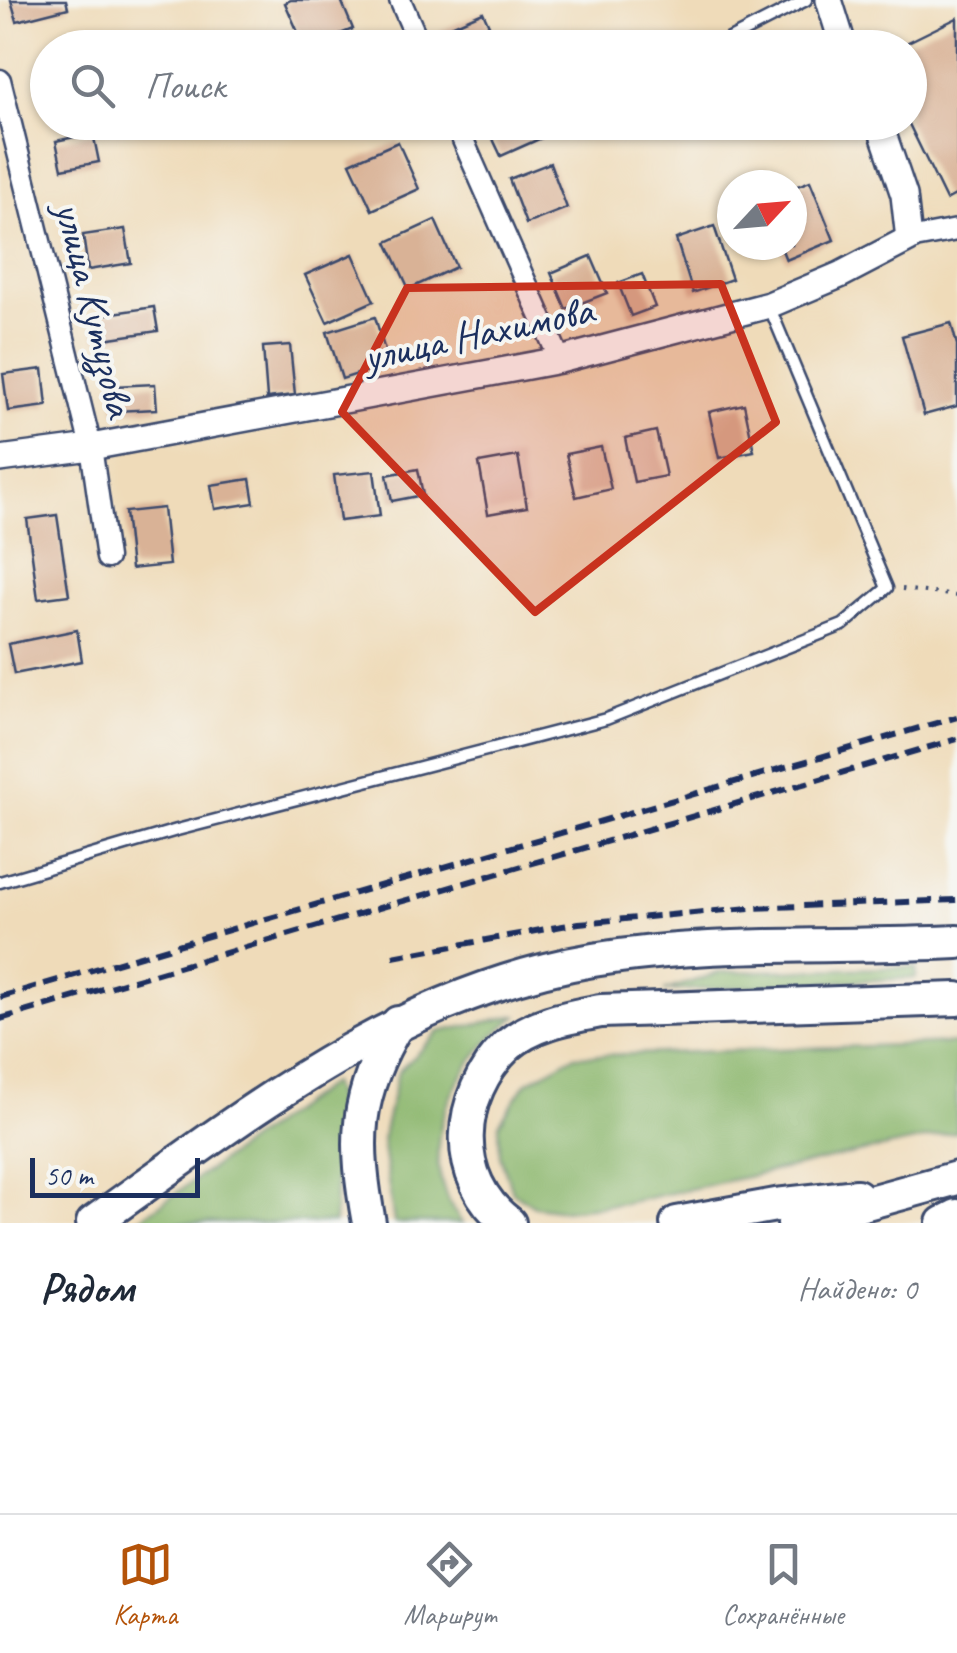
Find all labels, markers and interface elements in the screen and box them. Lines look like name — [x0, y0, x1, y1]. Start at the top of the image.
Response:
search box — [30, 30, 927, 140]
icon: search — [65, 58, 120, 113]
text: Поиск — [145, 62, 225, 109]
north arrow — [717, 170, 807, 260]
street label: улица Кутузова — [42, 194, 147, 425]
street label: улица Нахимова — [356, 283, 600, 384]
scale bar — [30, 1153, 200, 1198]
text: 50 m — [45, 1158, 93, 1193]
text: Рядом — [40, 1262, 134, 1315]
text: Найдено: 0 — [798, 1268, 917, 1309]
tab: Карта — [113, 1537, 177, 1632]
tab: Маршрут — [404, 1537, 496, 1632]
tab: Сохранённые — [722, 1537, 844, 1632]

